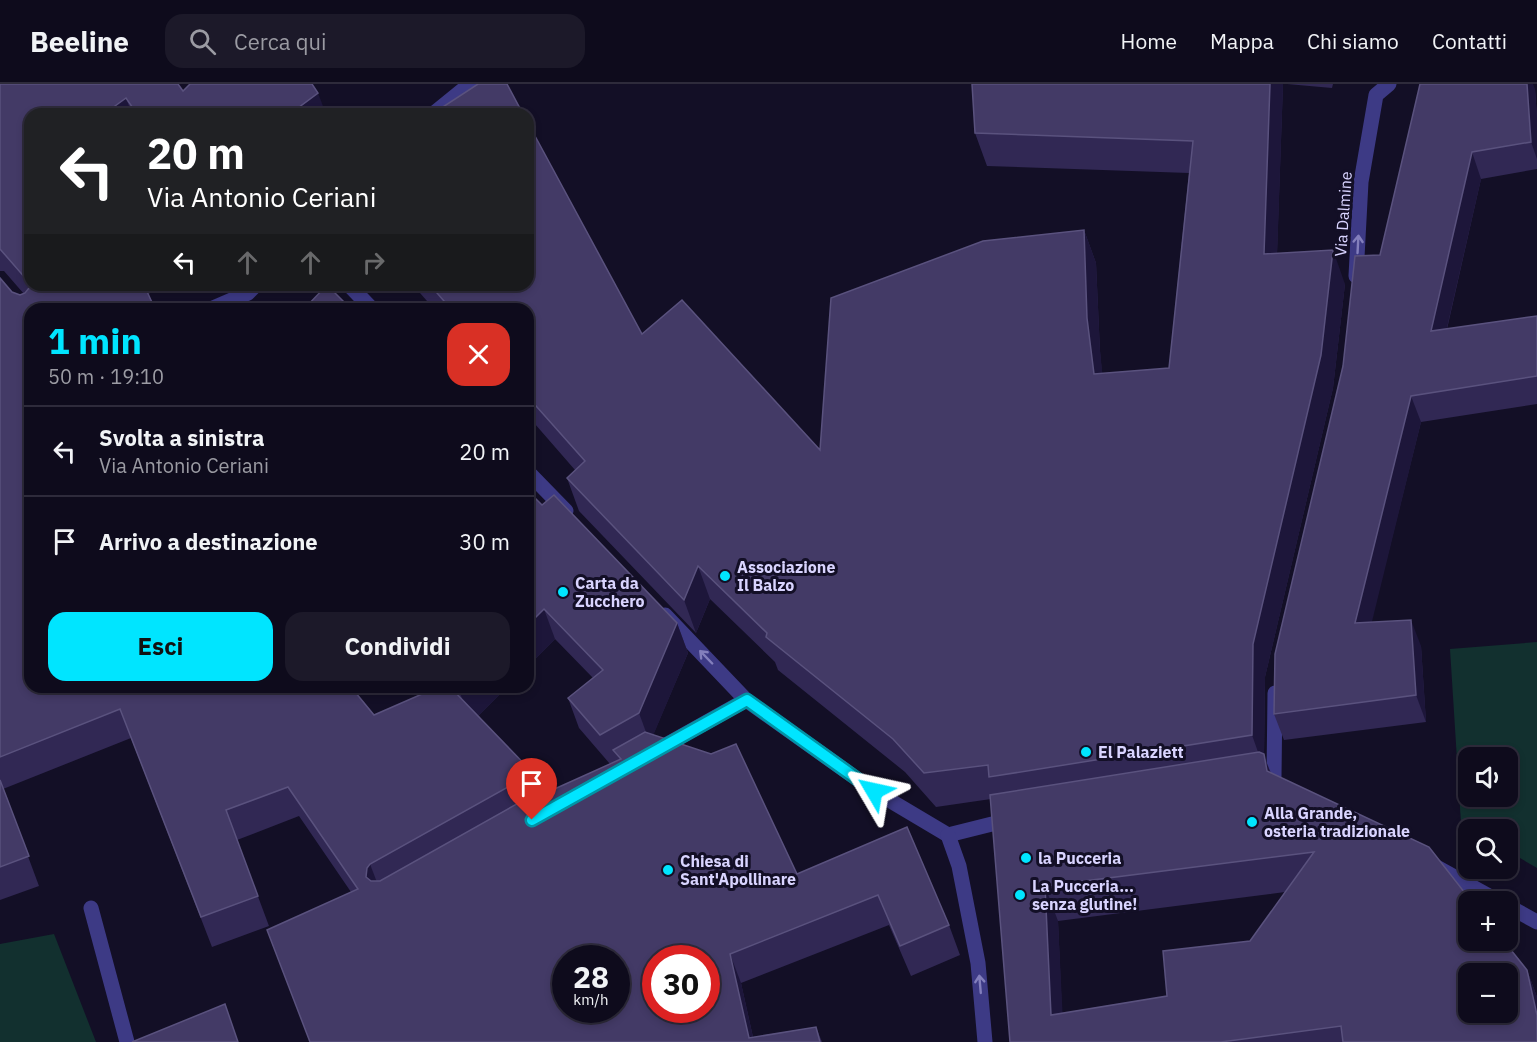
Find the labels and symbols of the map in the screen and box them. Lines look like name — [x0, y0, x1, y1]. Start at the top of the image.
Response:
street label: Via Dalmine — [1330, 170, 1356, 257]
one-way arrow — [1352, 235, 1363, 255]
place label: Associazione Il Balzo — [737, 557, 835, 595]
marker: Associazione Il Balzo — [718, 569, 732, 583]
place label: Carta da Zucchero — [575, 573, 645, 611]
marker: Carta da Zucchero — [556, 585, 570, 599]
one-way arrow — [699, 650, 713, 665]
place label: El Palaziett — [1098, 742, 1184, 762]
marker: El Palaziett — [1079, 745, 1093, 759]
pin — [506, 758, 557, 820]
position arrow — [842, 759, 906, 823]
place label: Alla Grande, osteria tradizionale — [1264, 803, 1410, 841]
marker: Alla Grande, osteria tradizionale — [1245, 815, 1259, 829]
place label: la Pucceria — [1038, 848, 1121, 868]
place label: Chiesa di Sant'Apollinare — [680, 851, 796, 889]
marker: la Pucceria — [1019, 851, 1033, 865]
marker: Chiesa di Sant'Apollinare — [661, 863, 675, 877]
place label: La Pucceria... senza glutine! — [1032, 876, 1137, 914]
marker: La Pucceria... senza glutine! — [1013, 888, 1027, 902]
speed limit sign: 30 — [642, 945, 720, 1023]
one-way arrow — [974, 974, 985, 994]

